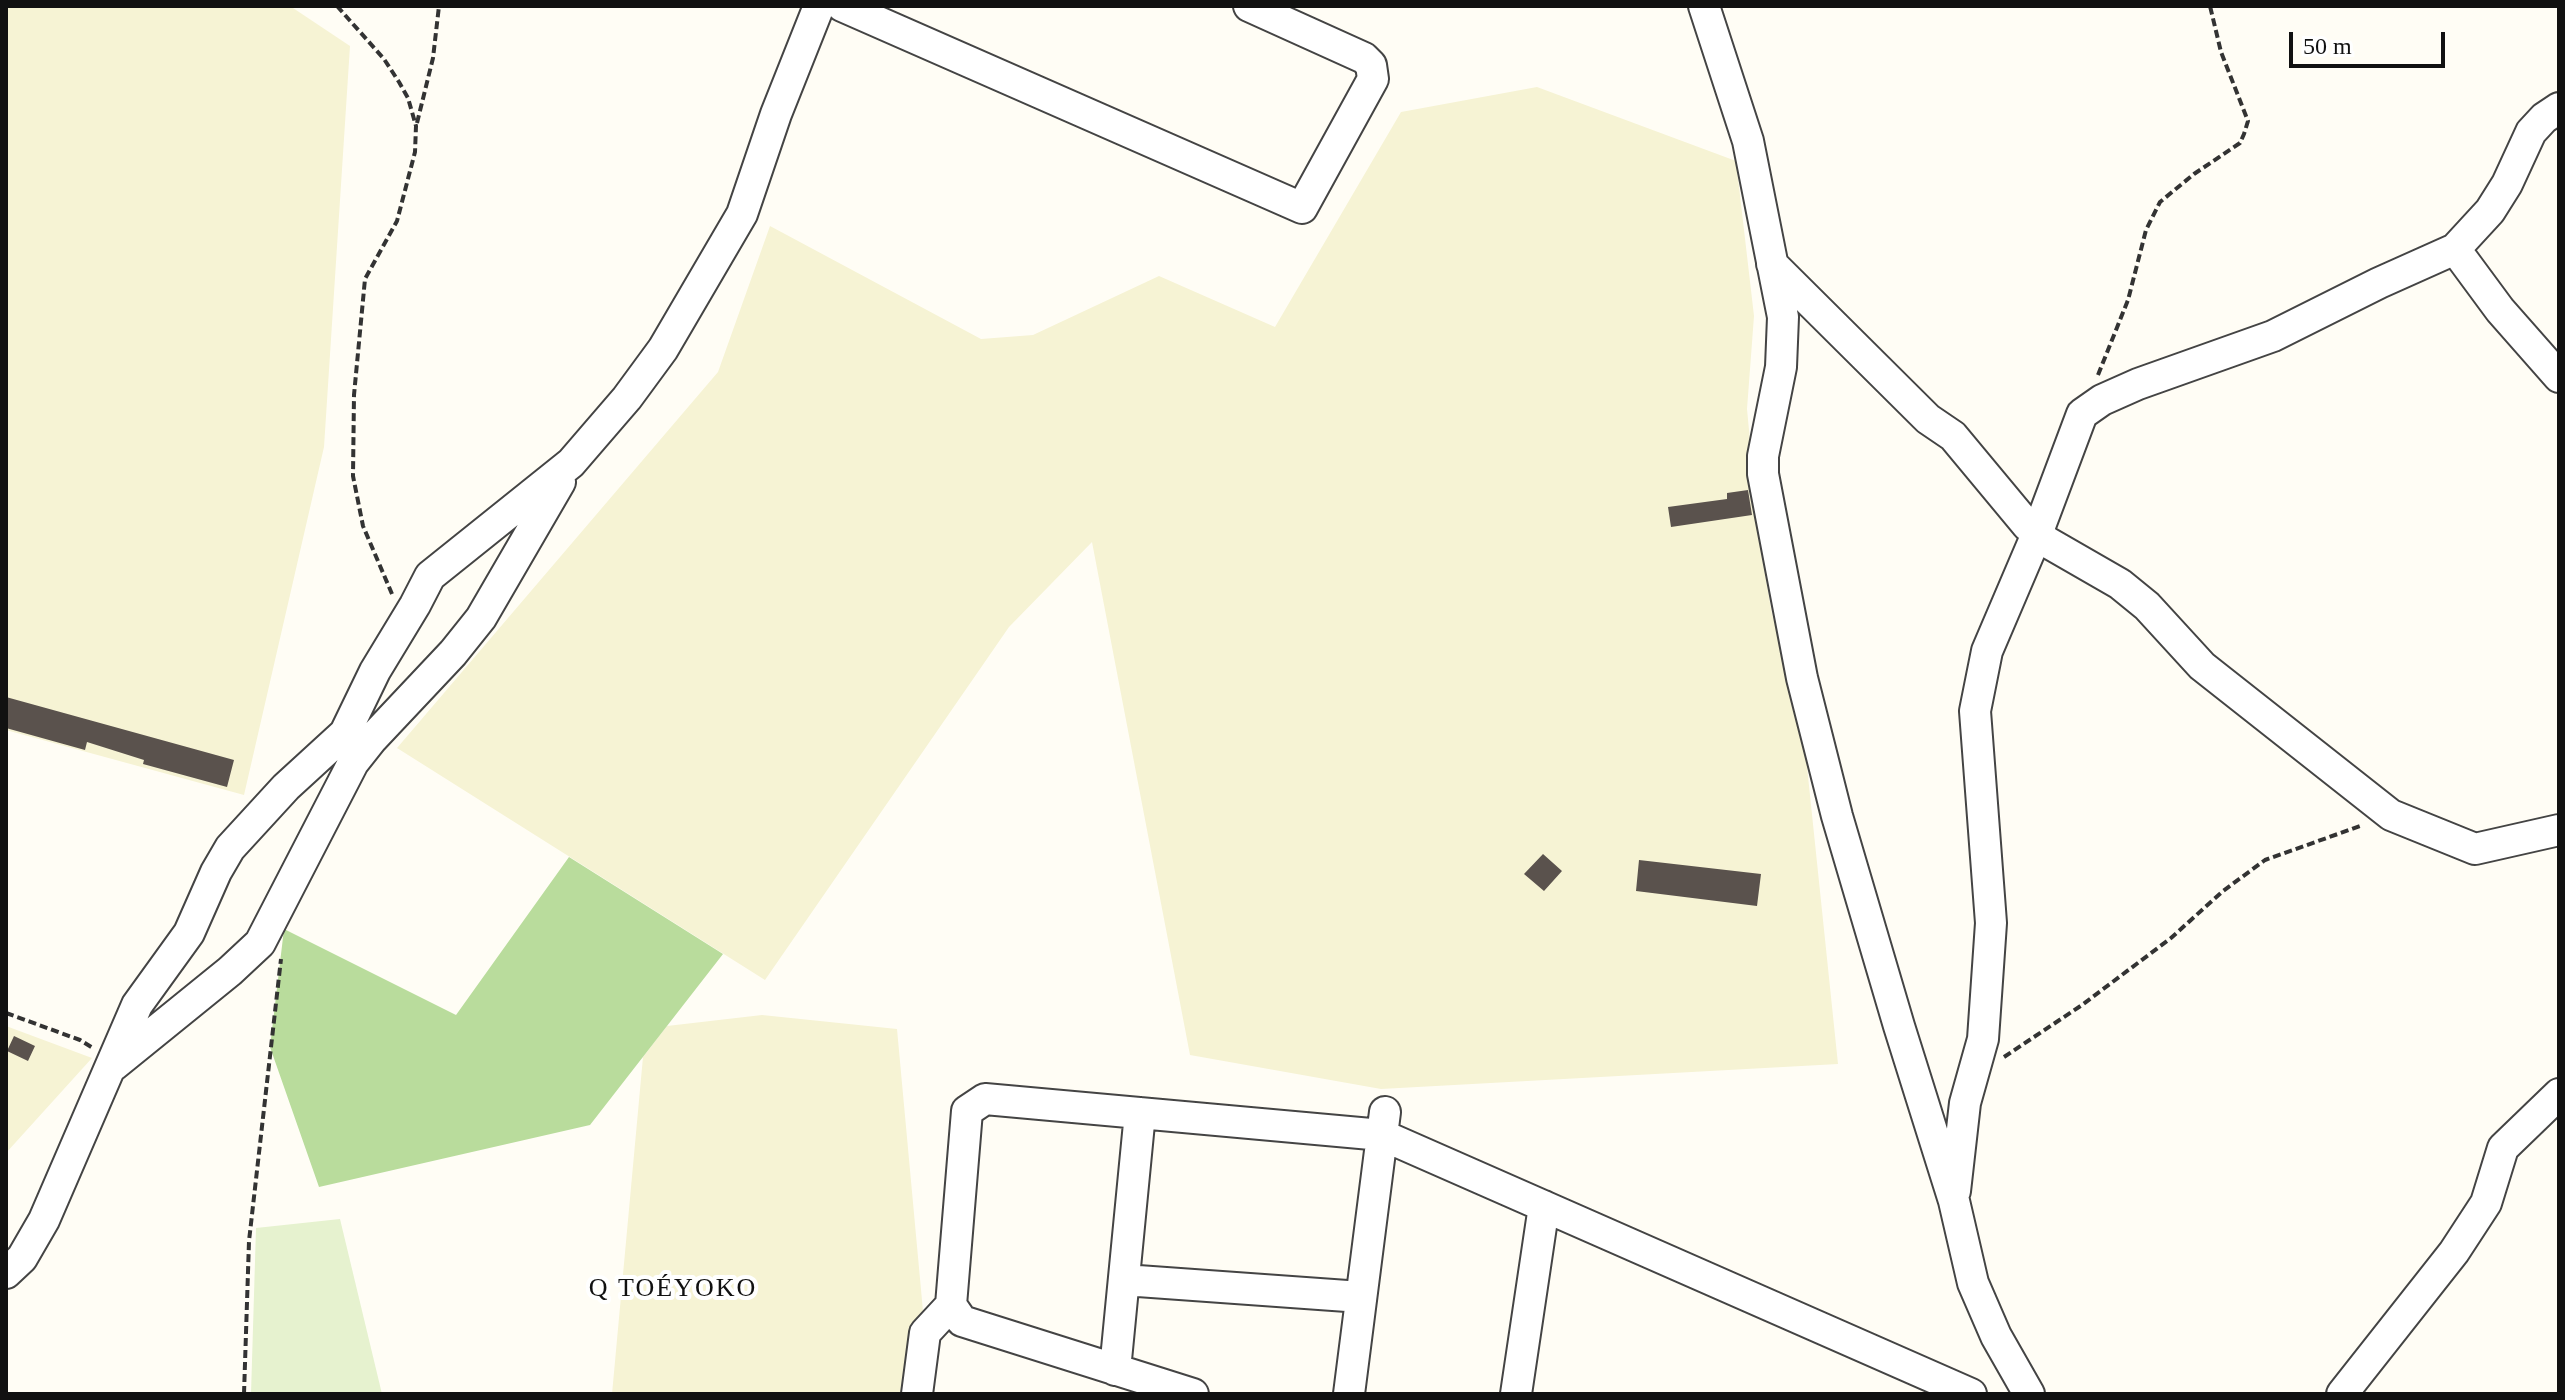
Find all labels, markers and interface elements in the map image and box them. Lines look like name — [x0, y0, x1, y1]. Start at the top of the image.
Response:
scale bar — [2293, 16, 2449, 66]
text: 50 m — [2303, 33, 2352, 59]
district label: Q TOÉYOKO — [589, 1273, 757, 1305]

